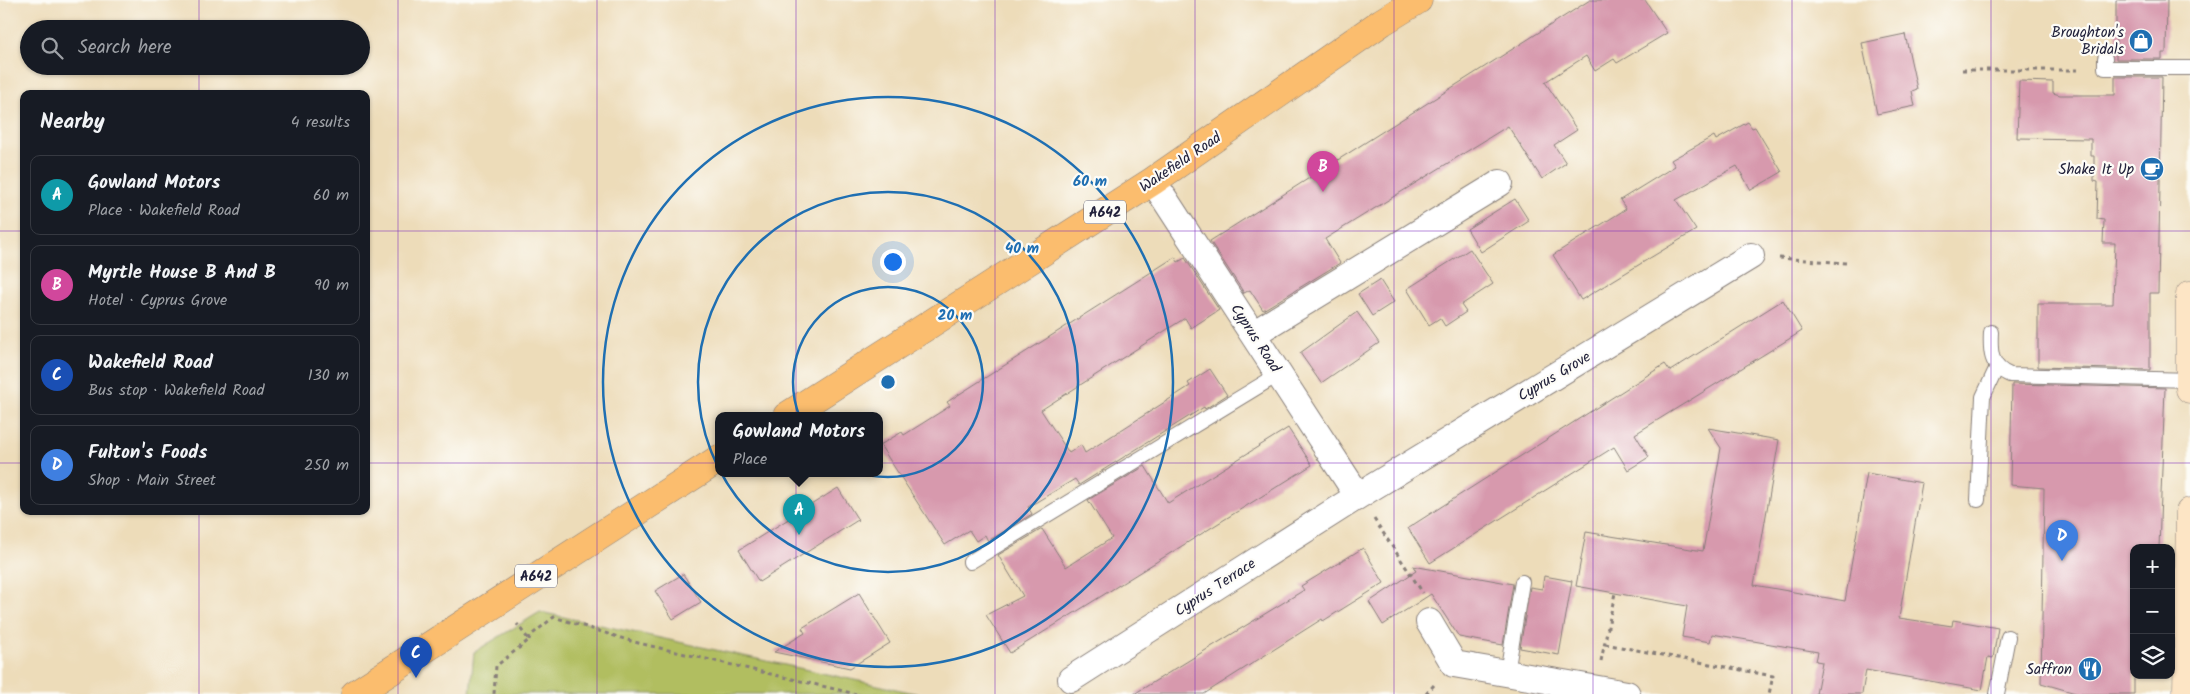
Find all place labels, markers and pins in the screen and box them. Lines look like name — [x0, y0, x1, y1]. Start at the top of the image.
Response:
place label: Broughton's Bridals — [2051, 21, 2125, 62]
shop icon: Broughton's Bridals — [2128, 28, 2154, 54]
pin: B — [1307, 151, 1339, 192]
cafe icon: Shake It Up — [2139, 156, 2165, 182]
place label: Shake It Up — [2059, 158, 2134, 182]
centre of rings — [879, 373, 897, 391]
pin: A — [783, 494, 815, 535]
pin: D — [2046, 520, 2078, 561]
pin: C — [400, 637, 432, 678]
restaurant icon: Saffron — [2077, 656, 2103, 682]
place label: Saffron — [2026, 658, 2072, 682]

